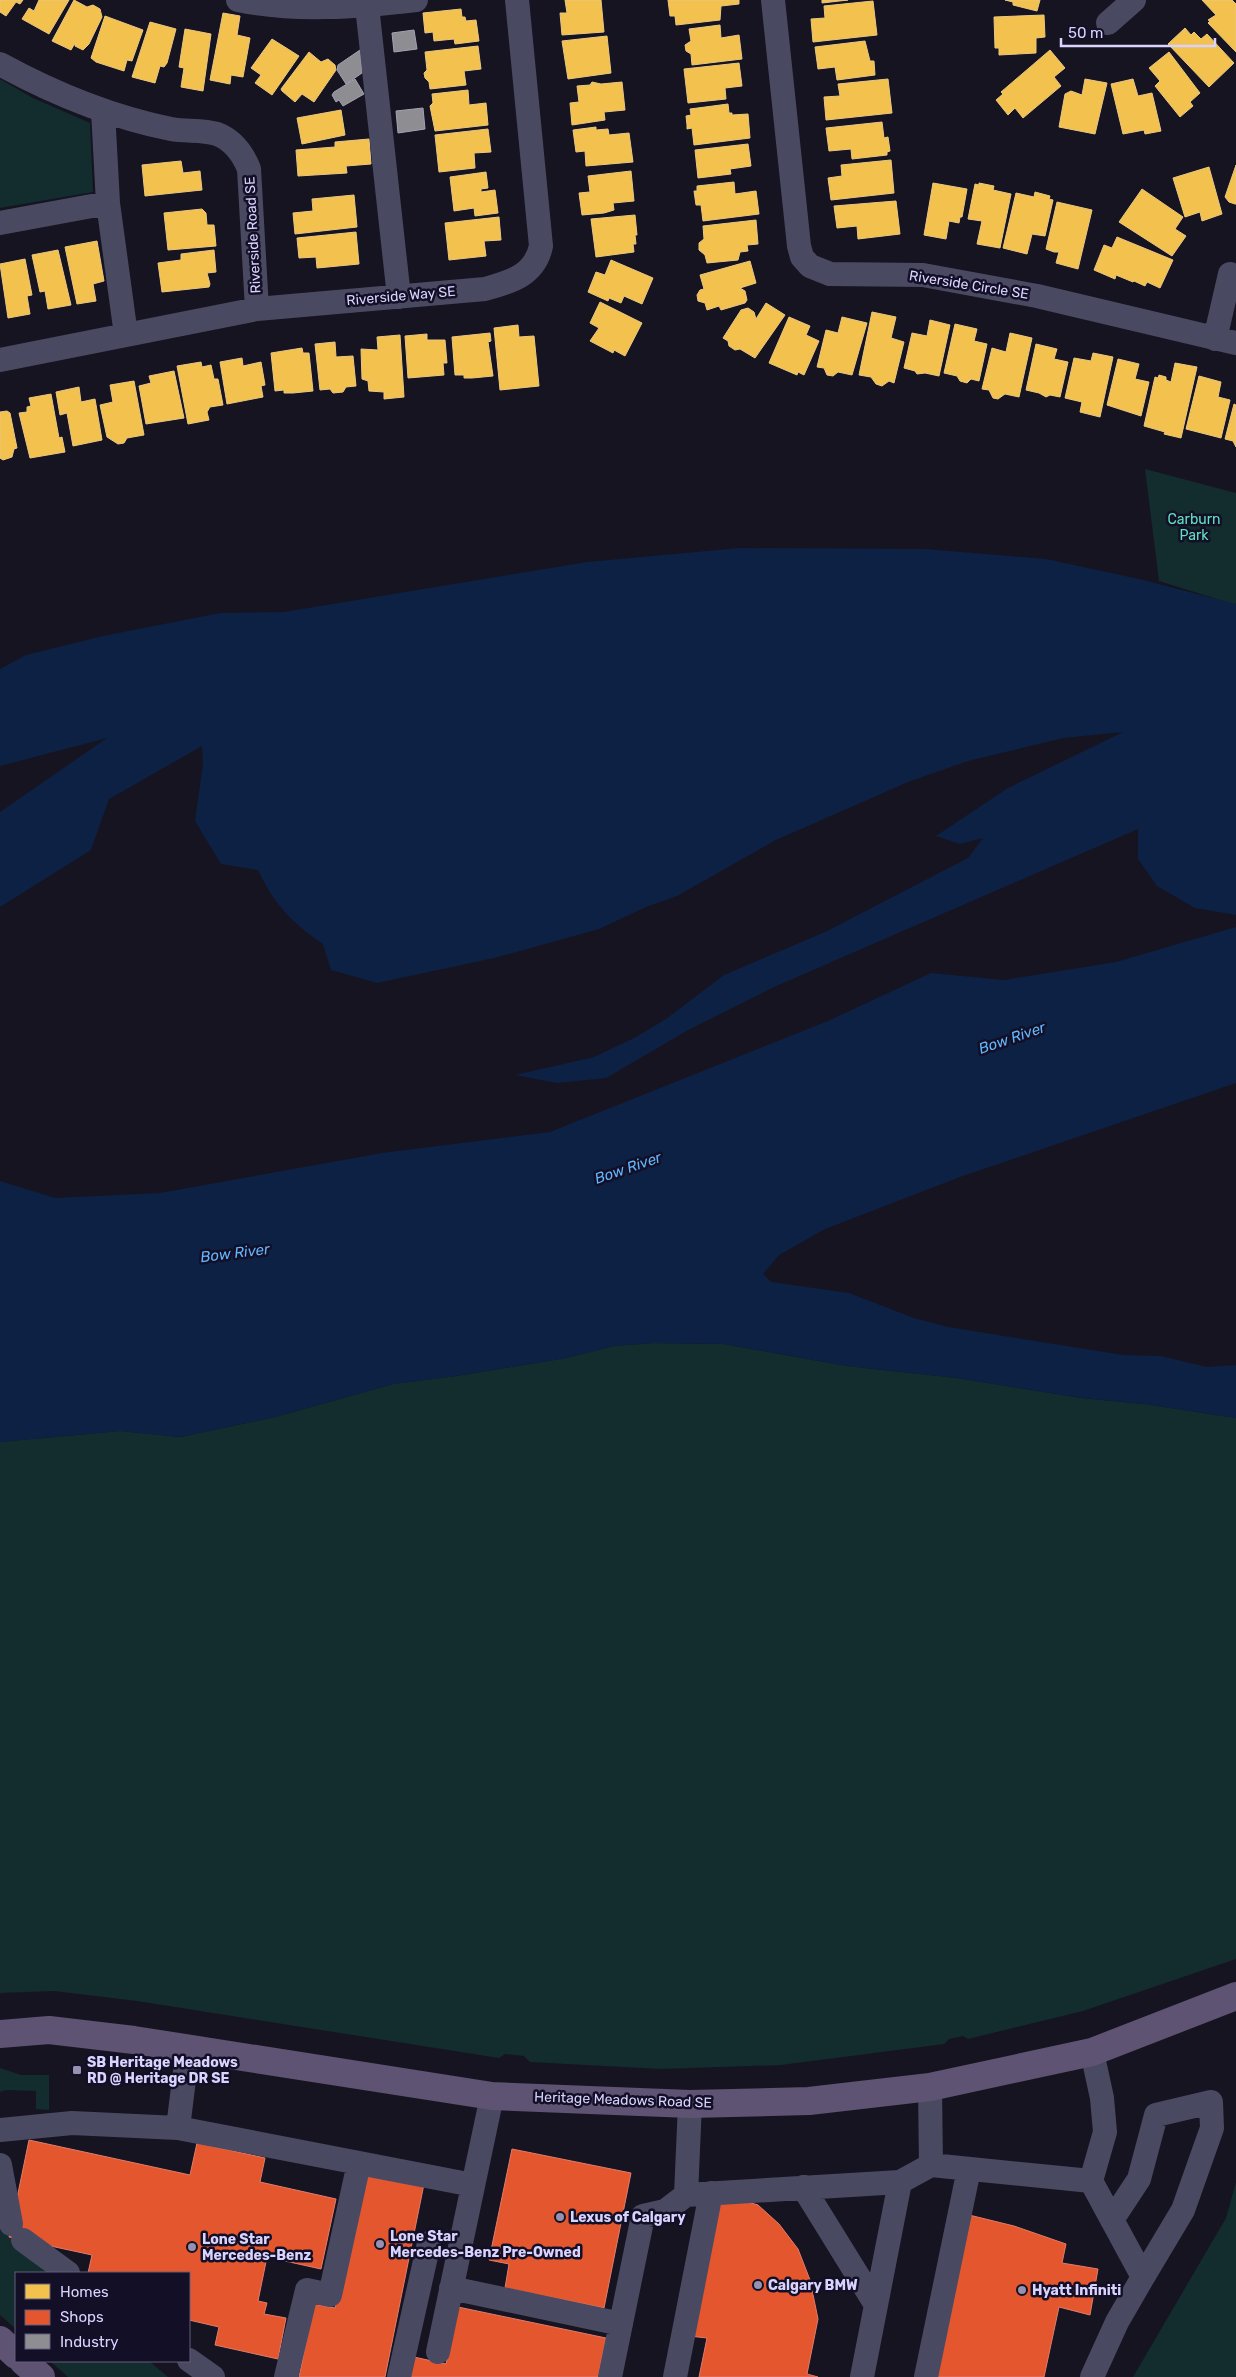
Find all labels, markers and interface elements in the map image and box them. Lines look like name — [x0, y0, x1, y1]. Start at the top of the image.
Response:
scale bar — [1061, 15, 1215, 47]
text: 50 m — [1068, 24, 1103, 42]
street label: Riverside Road SE — [241, 176, 265, 294]
street label: Riverside Circle SE — [908, 267, 1030, 303]
street label: Riverside Way SE — [346, 283, 456, 309]
park label: Carburn Park — [1168, 511, 1220, 544]
water label: Bow River — [976, 1018, 1049, 1058]
water label: Bow River — [592, 1148, 665, 1188]
water label: Bow River — [199, 1240, 272, 1266]
place label: SB Heritage Meadows RD @ Heritage DR SE — [87, 2054, 238, 2087]
marker: SB Heritage Meadows RD @ Heritage DR SE — [71, 2064, 83, 2076]
street label: Heritage Meadows Road SE — [534, 2088, 712, 2112]
place label: Lexus of Calgary — [570, 2209, 686, 2226]
marker: Lexus of Calgary — [554, 2211, 566, 2223]
place label: Lone Star Mercedes-Benz Pre-Owned — [390, 2228, 581, 2261]
place label: Lone Star Mercedes-Benz — [202, 2231, 311, 2264]
marker: Lone Star Mercedes-Benz Pre-Owned — [374, 2238, 386, 2250]
marker: Lone Star Mercedes-Benz — [186, 2241, 198, 2253]
legend — [15, 2272, 190, 2362]
place label: Calgary BMW — [768, 2277, 858, 2294]
marker: Calgary BMW — [752, 2279, 764, 2291]
place label: Hyatt Infiniti — [1032, 2282, 1121, 2299]
text: Homes — [60, 2283, 109, 2301]
marker: Hyatt Infiniti — [1016, 2284, 1028, 2296]
text: Shops — [60, 2308, 104, 2326]
text: Industry — [60, 2333, 119, 2351]

